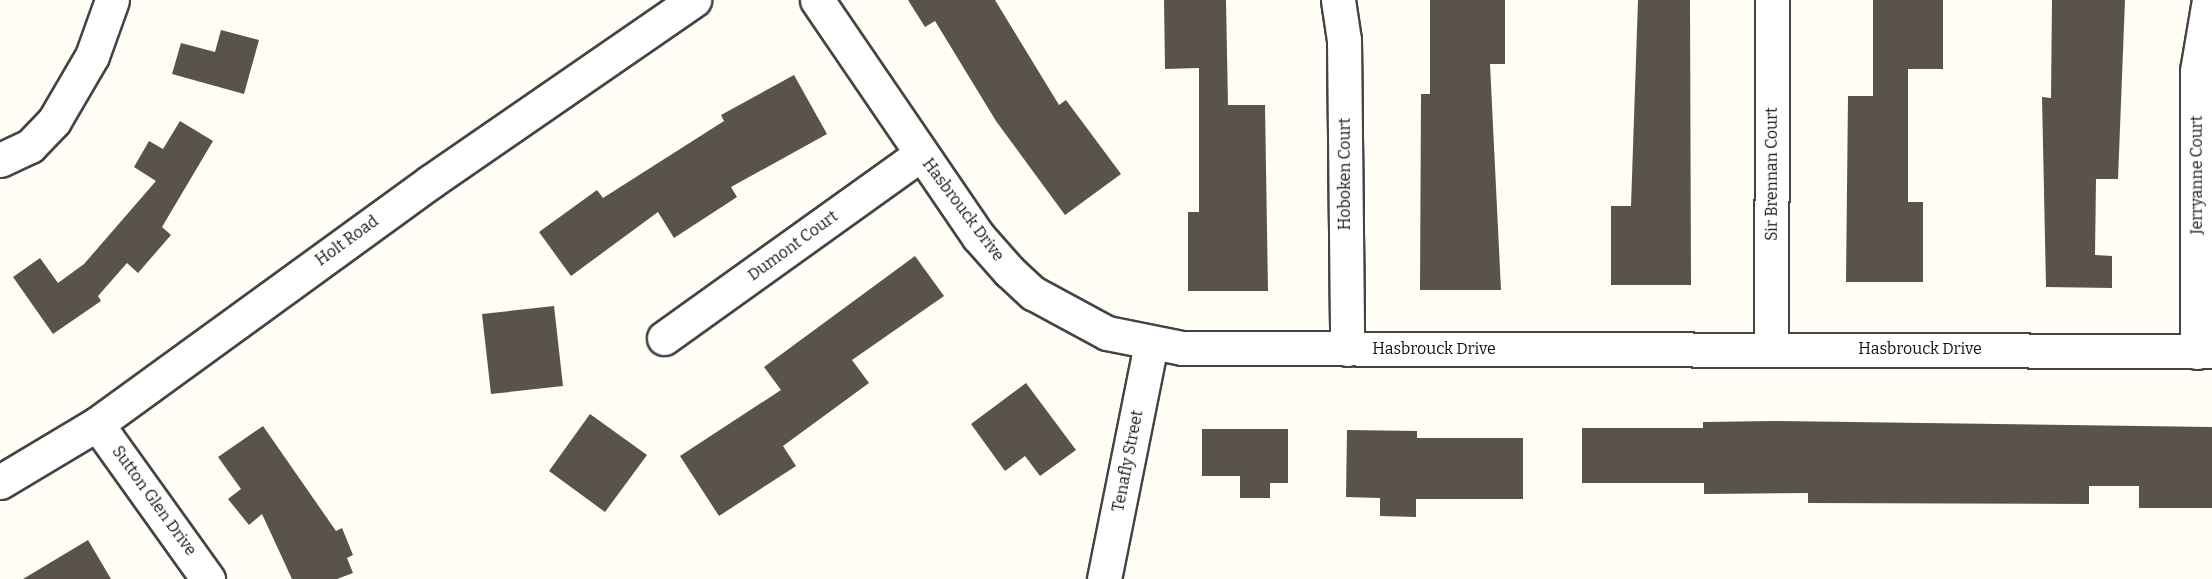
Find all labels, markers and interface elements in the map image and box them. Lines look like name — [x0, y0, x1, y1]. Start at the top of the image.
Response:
street label: Sir Brennan Court — [1762, 107, 1782, 241]
street label: Jerryanne Court — [2187, 116, 2207, 234]
street label: Hoboken Court — [1335, 118, 1355, 230]
street label: Hasbrouck Drive — [918, 155, 1008, 265]
street label: Dumont Court — [744, 207, 842, 285]
street label: Holt Road — [312, 212, 382, 270]
street label: Hasbrouck Drive — [1372, 339, 1496, 359]
street label: Hasbrouck Drive — [1858, 339, 1982, 359]
street label: Tenafly Street — [1109, 409, 1147, 513]
street label: Sutton Glen Drive — [108, 442, 200, 560]

